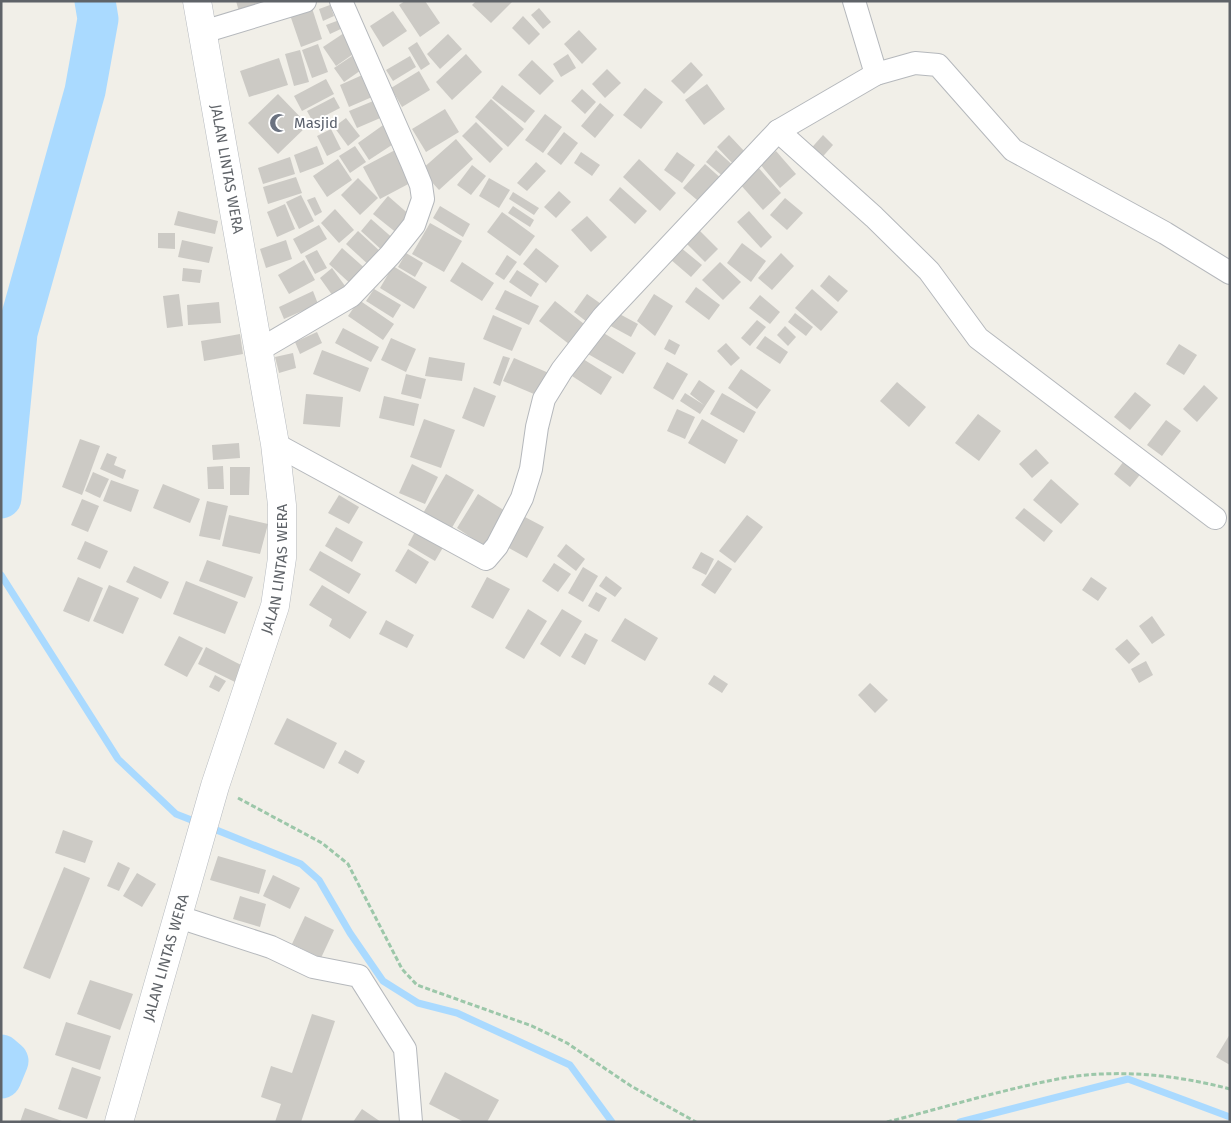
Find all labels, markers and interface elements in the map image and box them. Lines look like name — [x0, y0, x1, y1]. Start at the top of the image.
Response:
street label: JALAN LINTAS WERA — [207, 103, 247, 236]
mosque icon: Masjid — [268, 112, 290, 134]
place label: Masjid — [294, 114, 338, 132]
street label: JALAN LINTAS WERA — [257, 504, 292, 636]
street label: JALAN LINTAS WERA — [139, 891, 193, 1023]

